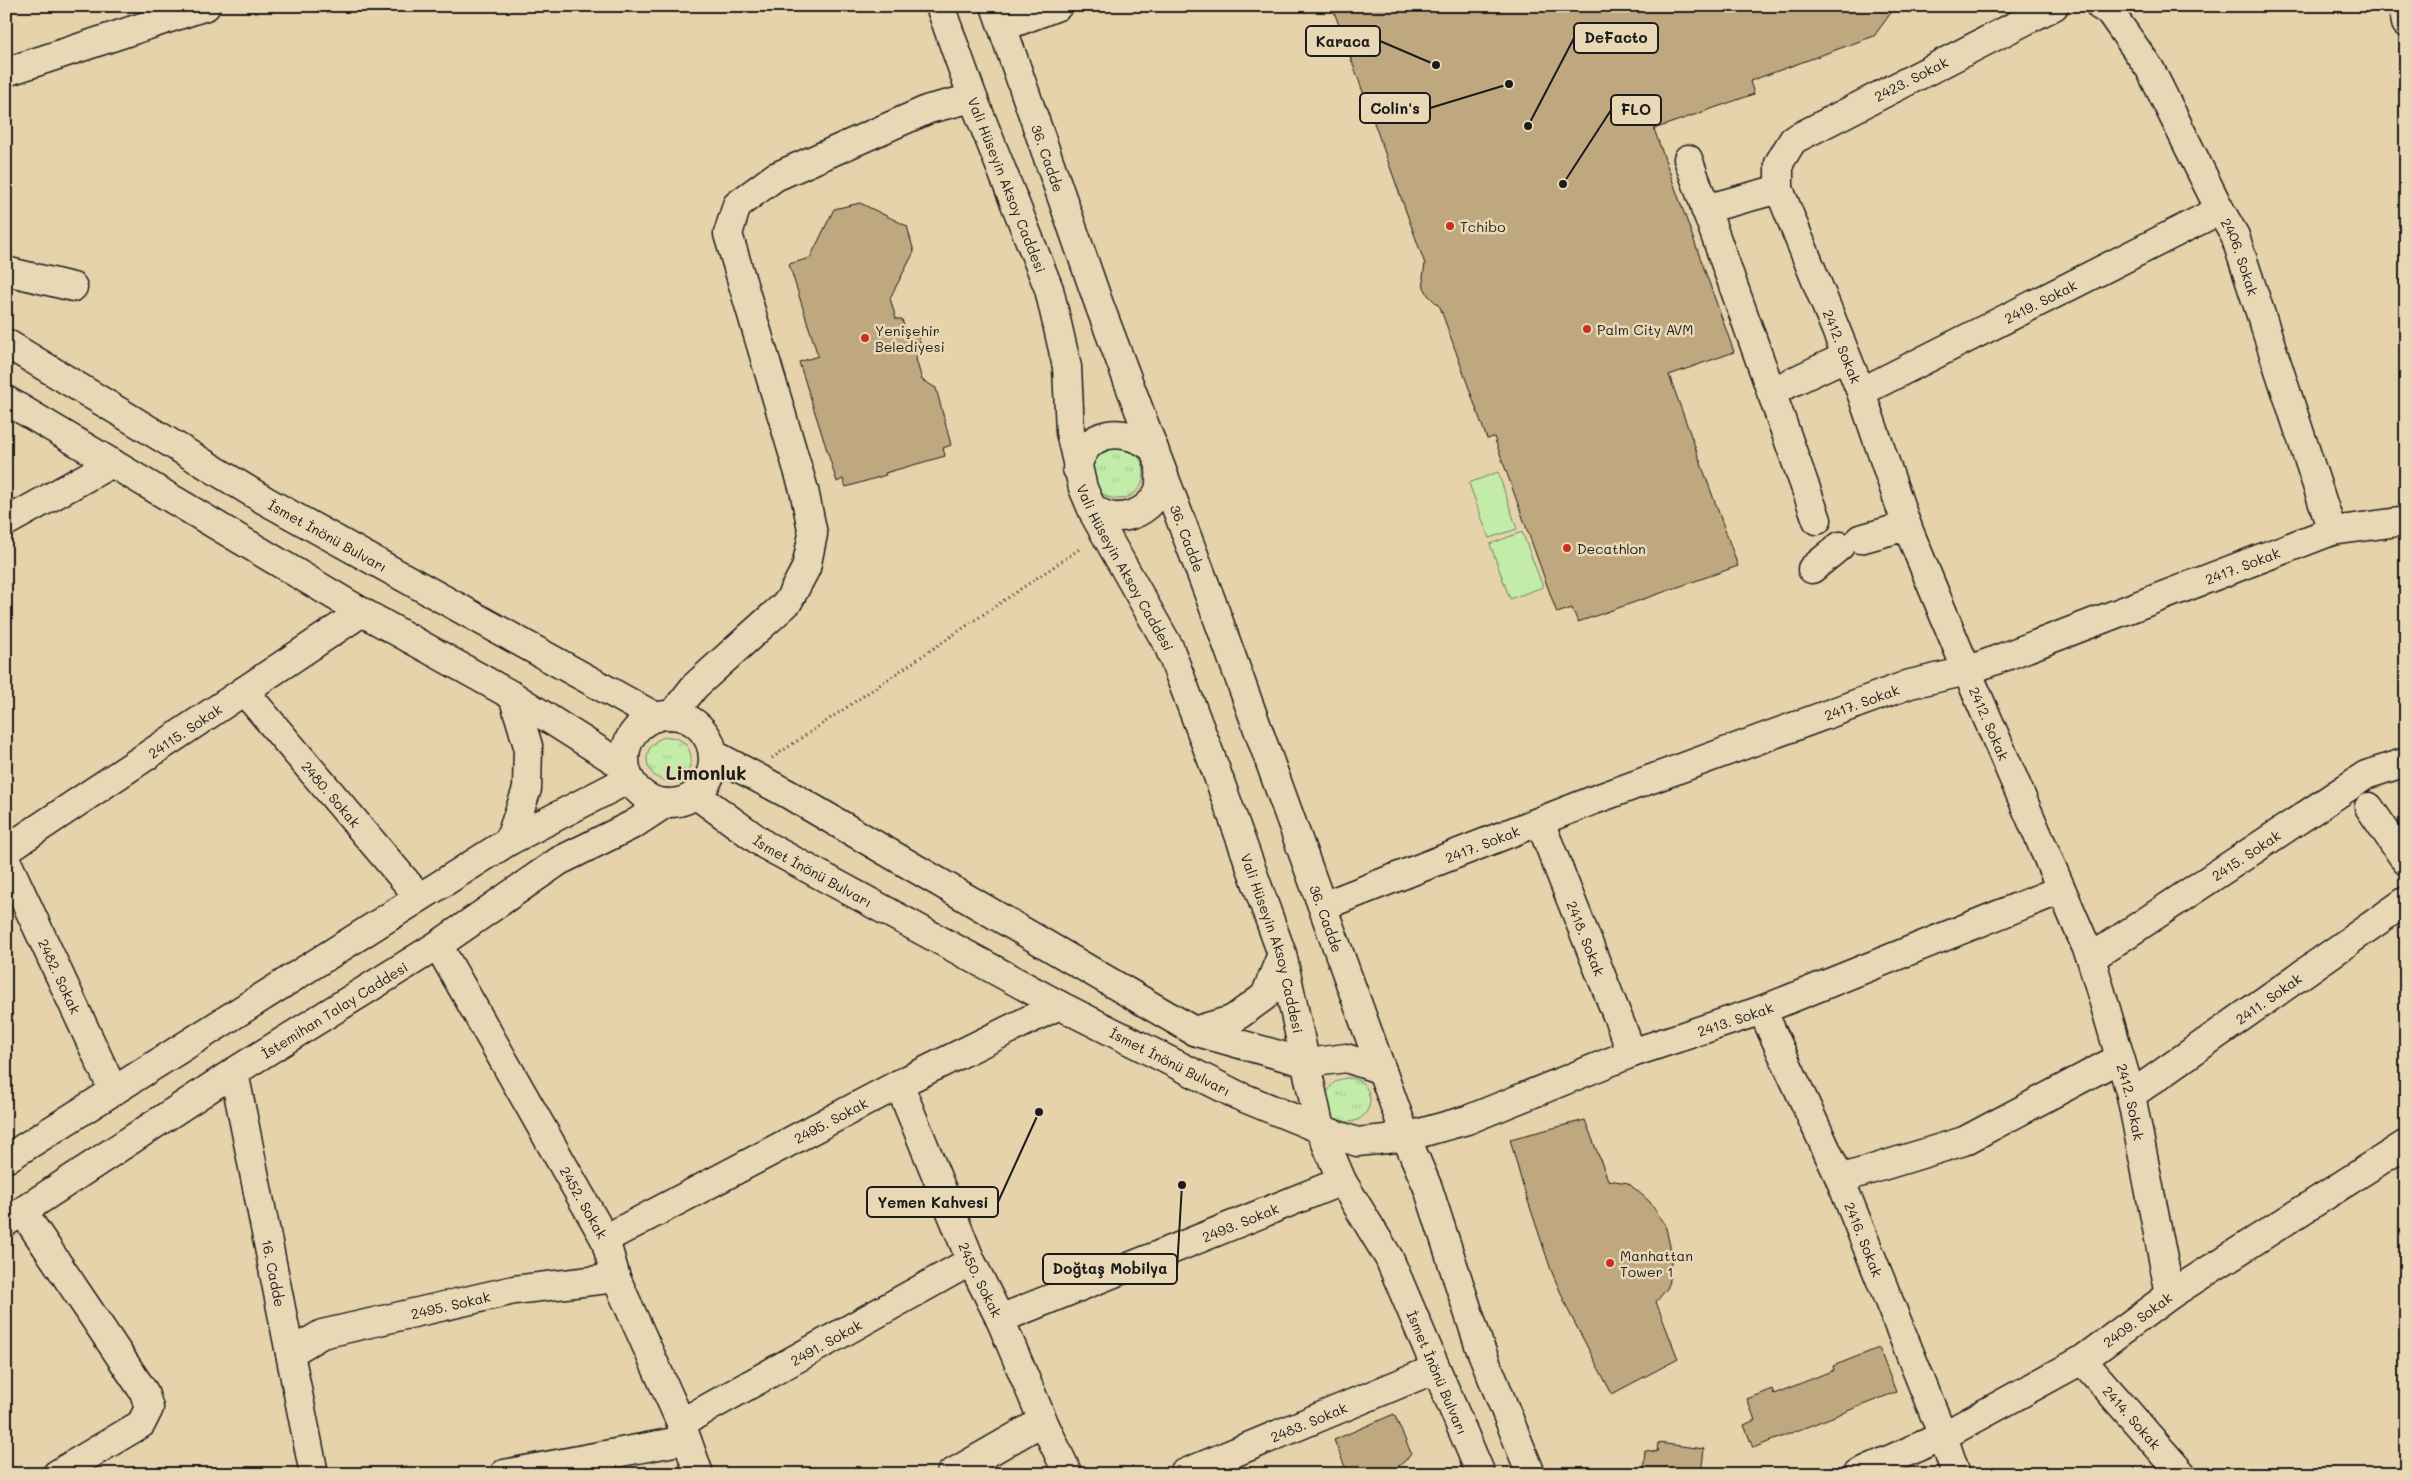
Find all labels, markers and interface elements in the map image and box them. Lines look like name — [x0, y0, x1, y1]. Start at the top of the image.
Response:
callout: DeFacto — [1574, 23, 1658, 53]
callout: Karaca — [1306, 26, 1380, 56]
text: DeFacto — [1584, 27, 1648, 47]
text: Karaca — [1316, 31, 1370, 51]
street label: 2423. Sokak — [1871, 52, 1951, 106]
callout: Colin's — [1360, 93, 1430, 123]
street label: Vali Hüseyin Aksoy Caddesi — [964, 94, 1051, 275]
callout: FLO — [1611, 95, 1661, 125]
text: Colin's — [1370, 98, 1420, 118]
text: FLO — [1621, 99, 1651, 119]
street label: 36. Cadde — [1027, 122, 1069, 194]
street label: 2406. Sokak — [2217, 214, 2263, 298]
place label: Tchibo — [1460, 217, 1505, 236]
marker: Tchibo — [1444, 220, 1456, 232]
street label: 2419. Sokak — [2001, 275, 2080, 327]
street label: 2412. Sokak — [1819, 306, 1866, 386]
place label: Palm City AVM — [1597, 320, 1693, 339]
place label: Yenişehir Belediyesi — [875, 321, 945, 356]
marker: Palm City AVM — [1581, 323, 1593, 335]
marker: Yenişehir Belediyesi — [859, 332, 871, 344]
street label: Vali Hüseyin Aksoy Caddesi — [1073, 481, 1179, 653]
street label: İsmet İnönü Bulvarı — [265, 495, 391, 576]
street label: 36. Cadde — [1166, 502, 1209, 575]
place label: Decathlon — [1577, 539, 1646, 558]
marker: Decathlon — [1561, 542, 1573, 554]
street label: 2417. Sokak — [2202, 542, 2282, 588]
street label: 2417. Sokak — [1821, 679, 1902, 724]
street label: 2412. Sokak — [1965, 684, 2014, 763]
street label: 24115. Sokak — [144, 699, 225, 762]
street label: 2480. Sokak — [298, 757, 365, 831]
district label: Limonluk — [665, 760, 747, 785]
street label: 2417. Sokak — [1442, 821, 1522, 867]
street label: 2415. Sokak — [2208, 825, 2284, 885]
street label: İsmet İnönü Bulvarı — [750, 830, 876, 911]
street label: Vali Hüseyin Aksoy Caddesi — [1237, 850, 1308, 1035]
street label: 36. Cadde — [1306, 882, 1348, 955]
street label: 2418. Sokak — [1563, 898, 1610, 978]
street label: 2482. Sokak — [34, 935, 86, 1017]
street label: İstemihan Talay Caddesi — [257, 957, 411, 1062]
street label: 2411. Sokak — [2231, 968, 2305, 1028]
street label: 2413. Sokak — [1695, 997, 1776, 1040]
street label: İsmet İnönü Bulvarı — [1107, 1023, 1234, 1100]
street label: 2412. Sokak — [2113, 1061, 2149, 1142]
street label: 2495. Sokak — [790, 1093, 871, 1147]
street label: 2452. Sokak — [556, 1163, 612, 1242]
callout: Yemen Kahvesi — [867, 1187, 998, 1217]
text: Yemen Kahvesi — [877, 1192, 989, 1212]
street label: 2493. Sokak — [1199, 1198, 1281, 1246]
street label: 2416. Sokak — [1841, 1199, 1888, 1280]
street label: 16. Cadde — [258, 1238, 290, 1309]
street label: 2450. Sokak — [955, 1239, 1007, 1320]
place label: Manhattan Tower 1 — [1620, 1246, 1693, 1281]
callout: Doğtaş Mobilya — [1043, 1254, 1177, 1284]
marker: Manhattan Tower 1 — [1604, 1257, 1616, 1269]
text: Doğtaş Mobilya — [1053, 1258, 1167, 1279]
street label: 2495. Sokak — [409, 1286, 492, 1323]
street label: 2409. Sokak — [2099, 1287, 2176, 1351]
street label: İsmet İnönü Bulvarı — [1403, 1307, 1473, 1437]
street label: 2491. Sokak — [787, 1314, 865, 1370]
street label: 2414. Sokak — [2099, 1381, 2165, 1453]
street label: 2483. Sokak — [1267, 1397, 1350, 1446]

